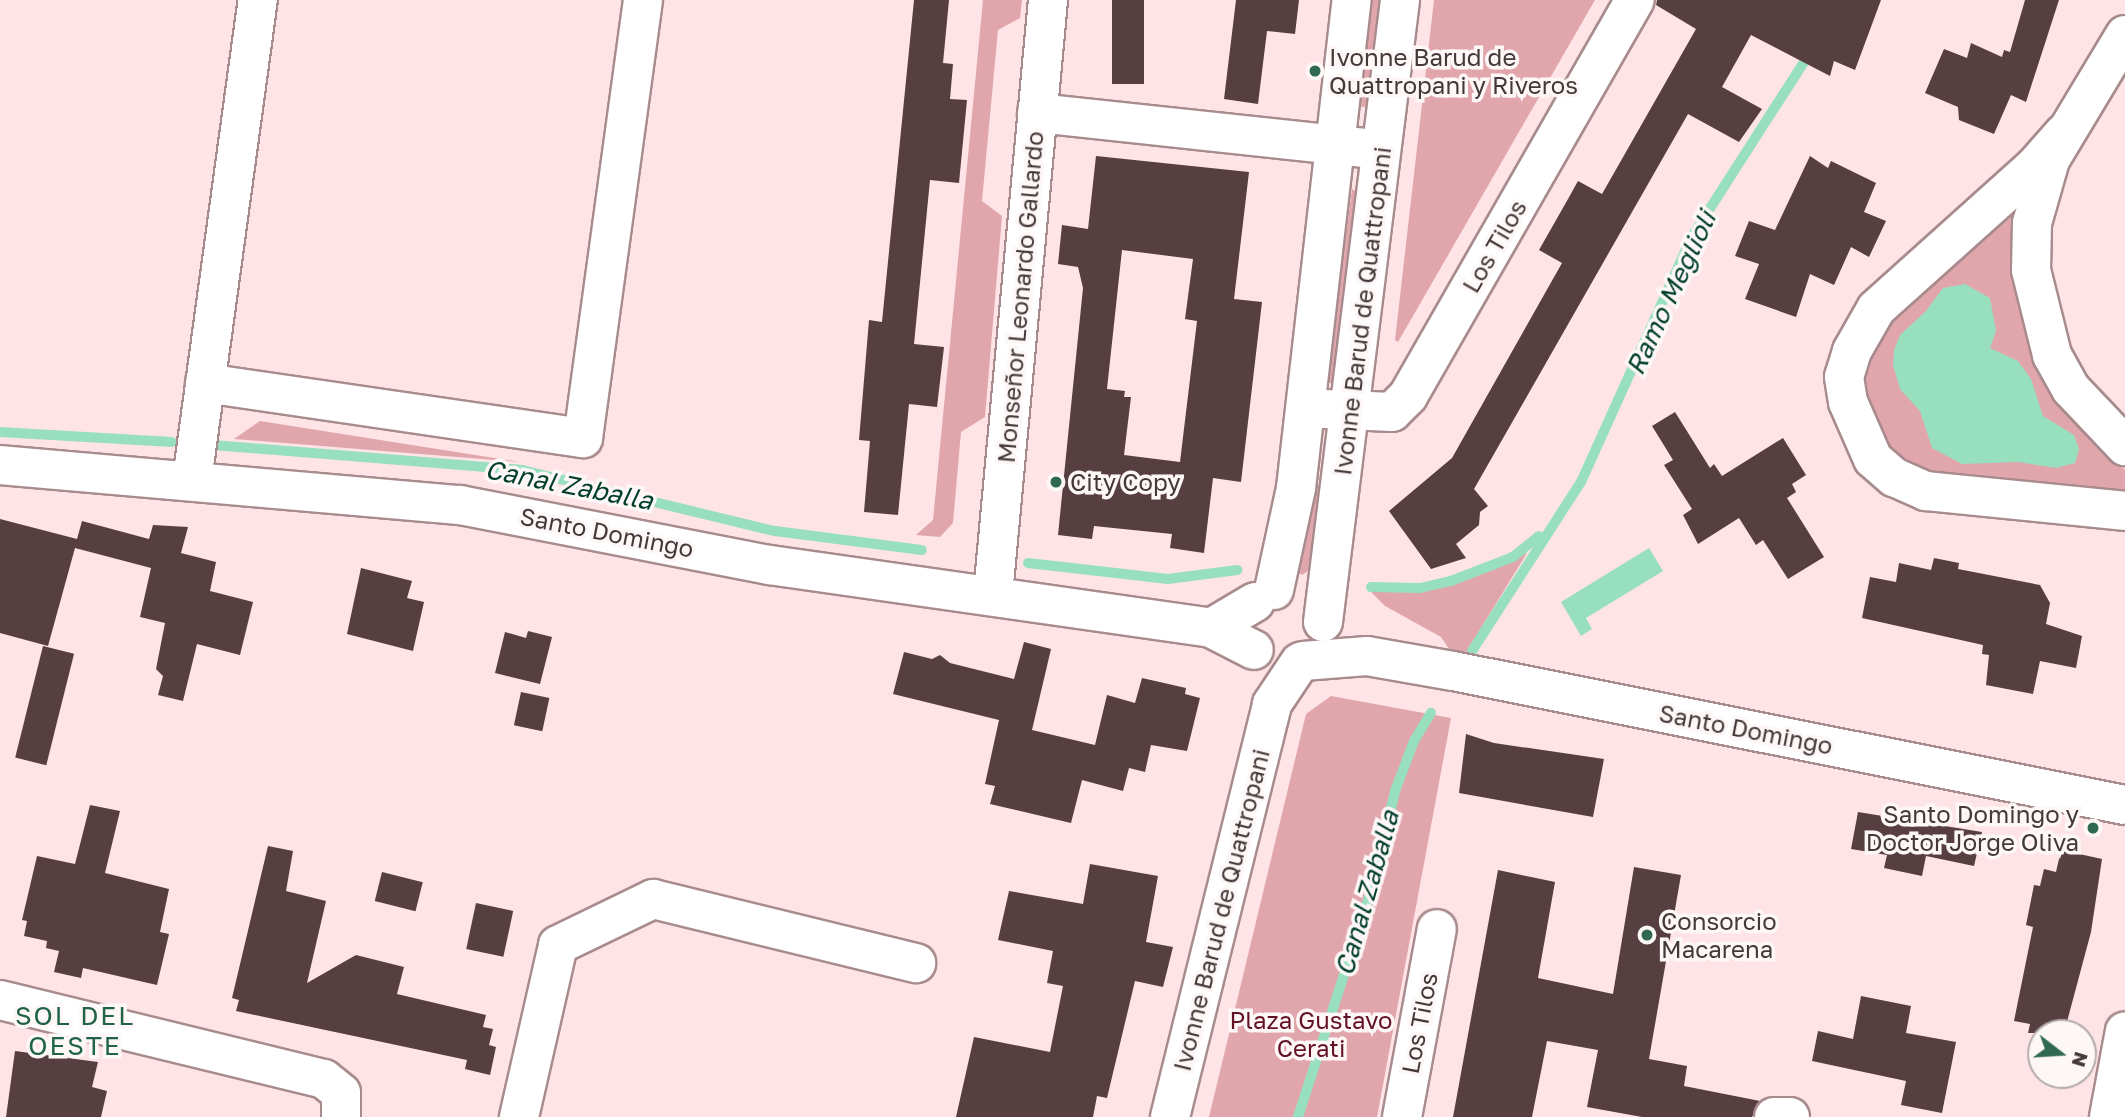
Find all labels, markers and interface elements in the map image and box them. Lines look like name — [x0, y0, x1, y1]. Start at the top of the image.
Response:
place label: Ivonne Barud de Quattropani y Riveros — [1329, 43, 1578, 99]
marker: Ivonne Barud de Quattropani y Riveros — [1307, 63, 1323, 79]
street label: Monseñor Leonardo Gallardo — [991, 130, 1049, 464]
street label: Ivonne Barud de Quattropani — [1328, 145, 1396, 477]
street label: Los Tilos — [1456, 194, 1532, 298]
water label: Ramo Meglioli — [1619, 206, 1723, 380]
water label: Canal Zaballa — [483, 453, 655, 517]
place label: City Copy — [1070, 468, 1181, 496]
marker: City Copy — [1048, 474, 1064, 490]
street label: Santo Domingo — [518, 501, 696, 563]
street label: Santo Domingo — [1657, 698, 1835, 760]
street label: Ivonne Barud de Quattropani — [1167, 746, 1275, 1074]
place label: Santo Domingo y Doctor Jorge Oliva — [1866, 800, 2079, 856]
water label: Canal Zaballa — [1329, 807, 1405, 979]
marker: Santo Domingo y Doctor Jorge Oliva — [2085, 820, 2101, 836]
place label: Consorcio Macarena — [1661, 907, 1777, 963]
marker: Consorcio Macarena — [1639, 927, 1655, 943]
street label: Los Tilos — [1395, 970, 1443, 1076]
district label: SOL DEL OESTE — [16, 1000, 134, 1062]
park label: Plaza Gustavo Cerati — [1230, 1006, 1392, 1062]
north arrow — [2027, 1019, 2097, 1089]
text: N — [2068, 1049, 2094, 1070]

